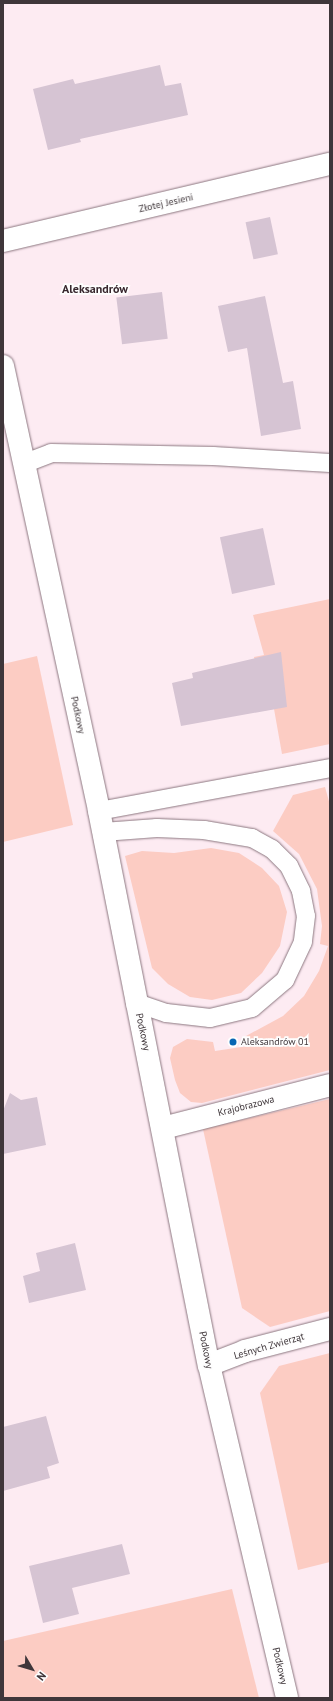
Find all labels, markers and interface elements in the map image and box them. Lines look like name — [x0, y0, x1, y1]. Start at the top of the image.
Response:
street label: Złotej Jesieni — [138, 191, 194, 215]
district label: Aleksandrów — [62, 282, 128, 296]
street label: Podkowy — [68, 695, 88, 735]
street label: Podkowy — [133, 1012, 153, 1052]
place label: Aleksandrów 01 — [241, 1036, 309, 1048]
marker: Aleksandrów 01 — [228, 1037, 238, 1047]
street label: Krajobrazowa — [216, 1093, 276, 1119]
street label: Podkowy — [196, 1330, 216, 1370]
street label: Leśnych Zwierząt — [232, 1330, 306, 1362]
street label: Podkowy — [270, 1646, 290, 1686]
north arrow — [12, 1649, 52, 1689]
text: N — [34, 1669, 49, 1684]

